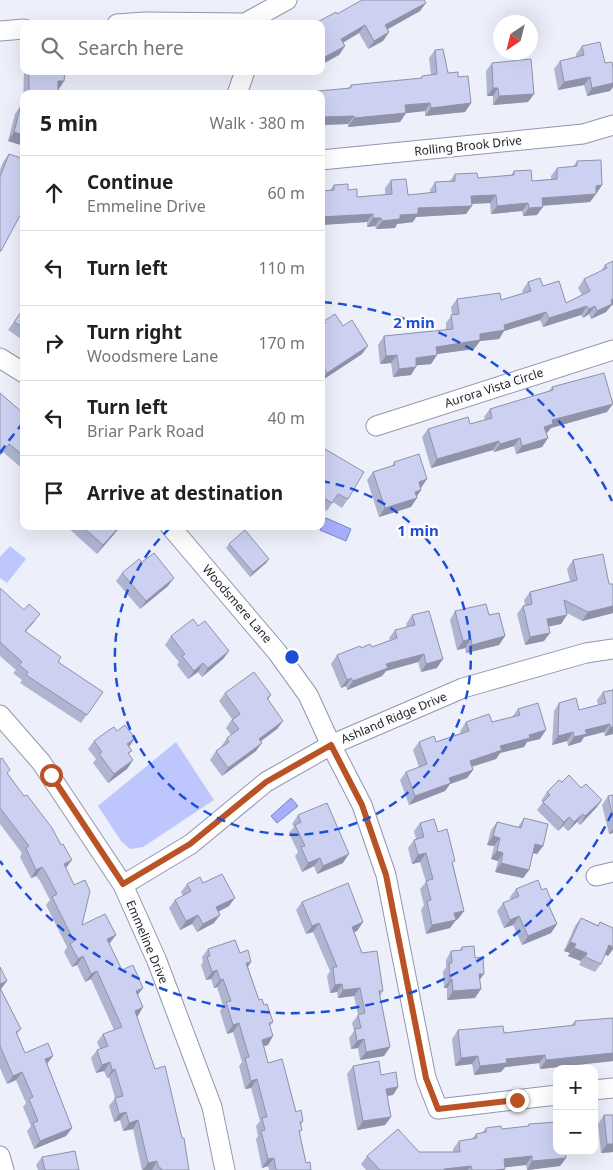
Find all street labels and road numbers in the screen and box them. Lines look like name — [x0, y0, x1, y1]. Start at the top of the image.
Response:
street label: Rolling Brook Drive — [413, 131, 523, 160]
street label: Aurora Vista Circle — [442, 363, 546, 412]
street label: Woodsmere Lane — [199, 561, 276, 647]
street label: Ashland Ridge Drive — [338, 687, 450, 748]
street label: Emmeline Drive — [122, 897, 173, 986]

